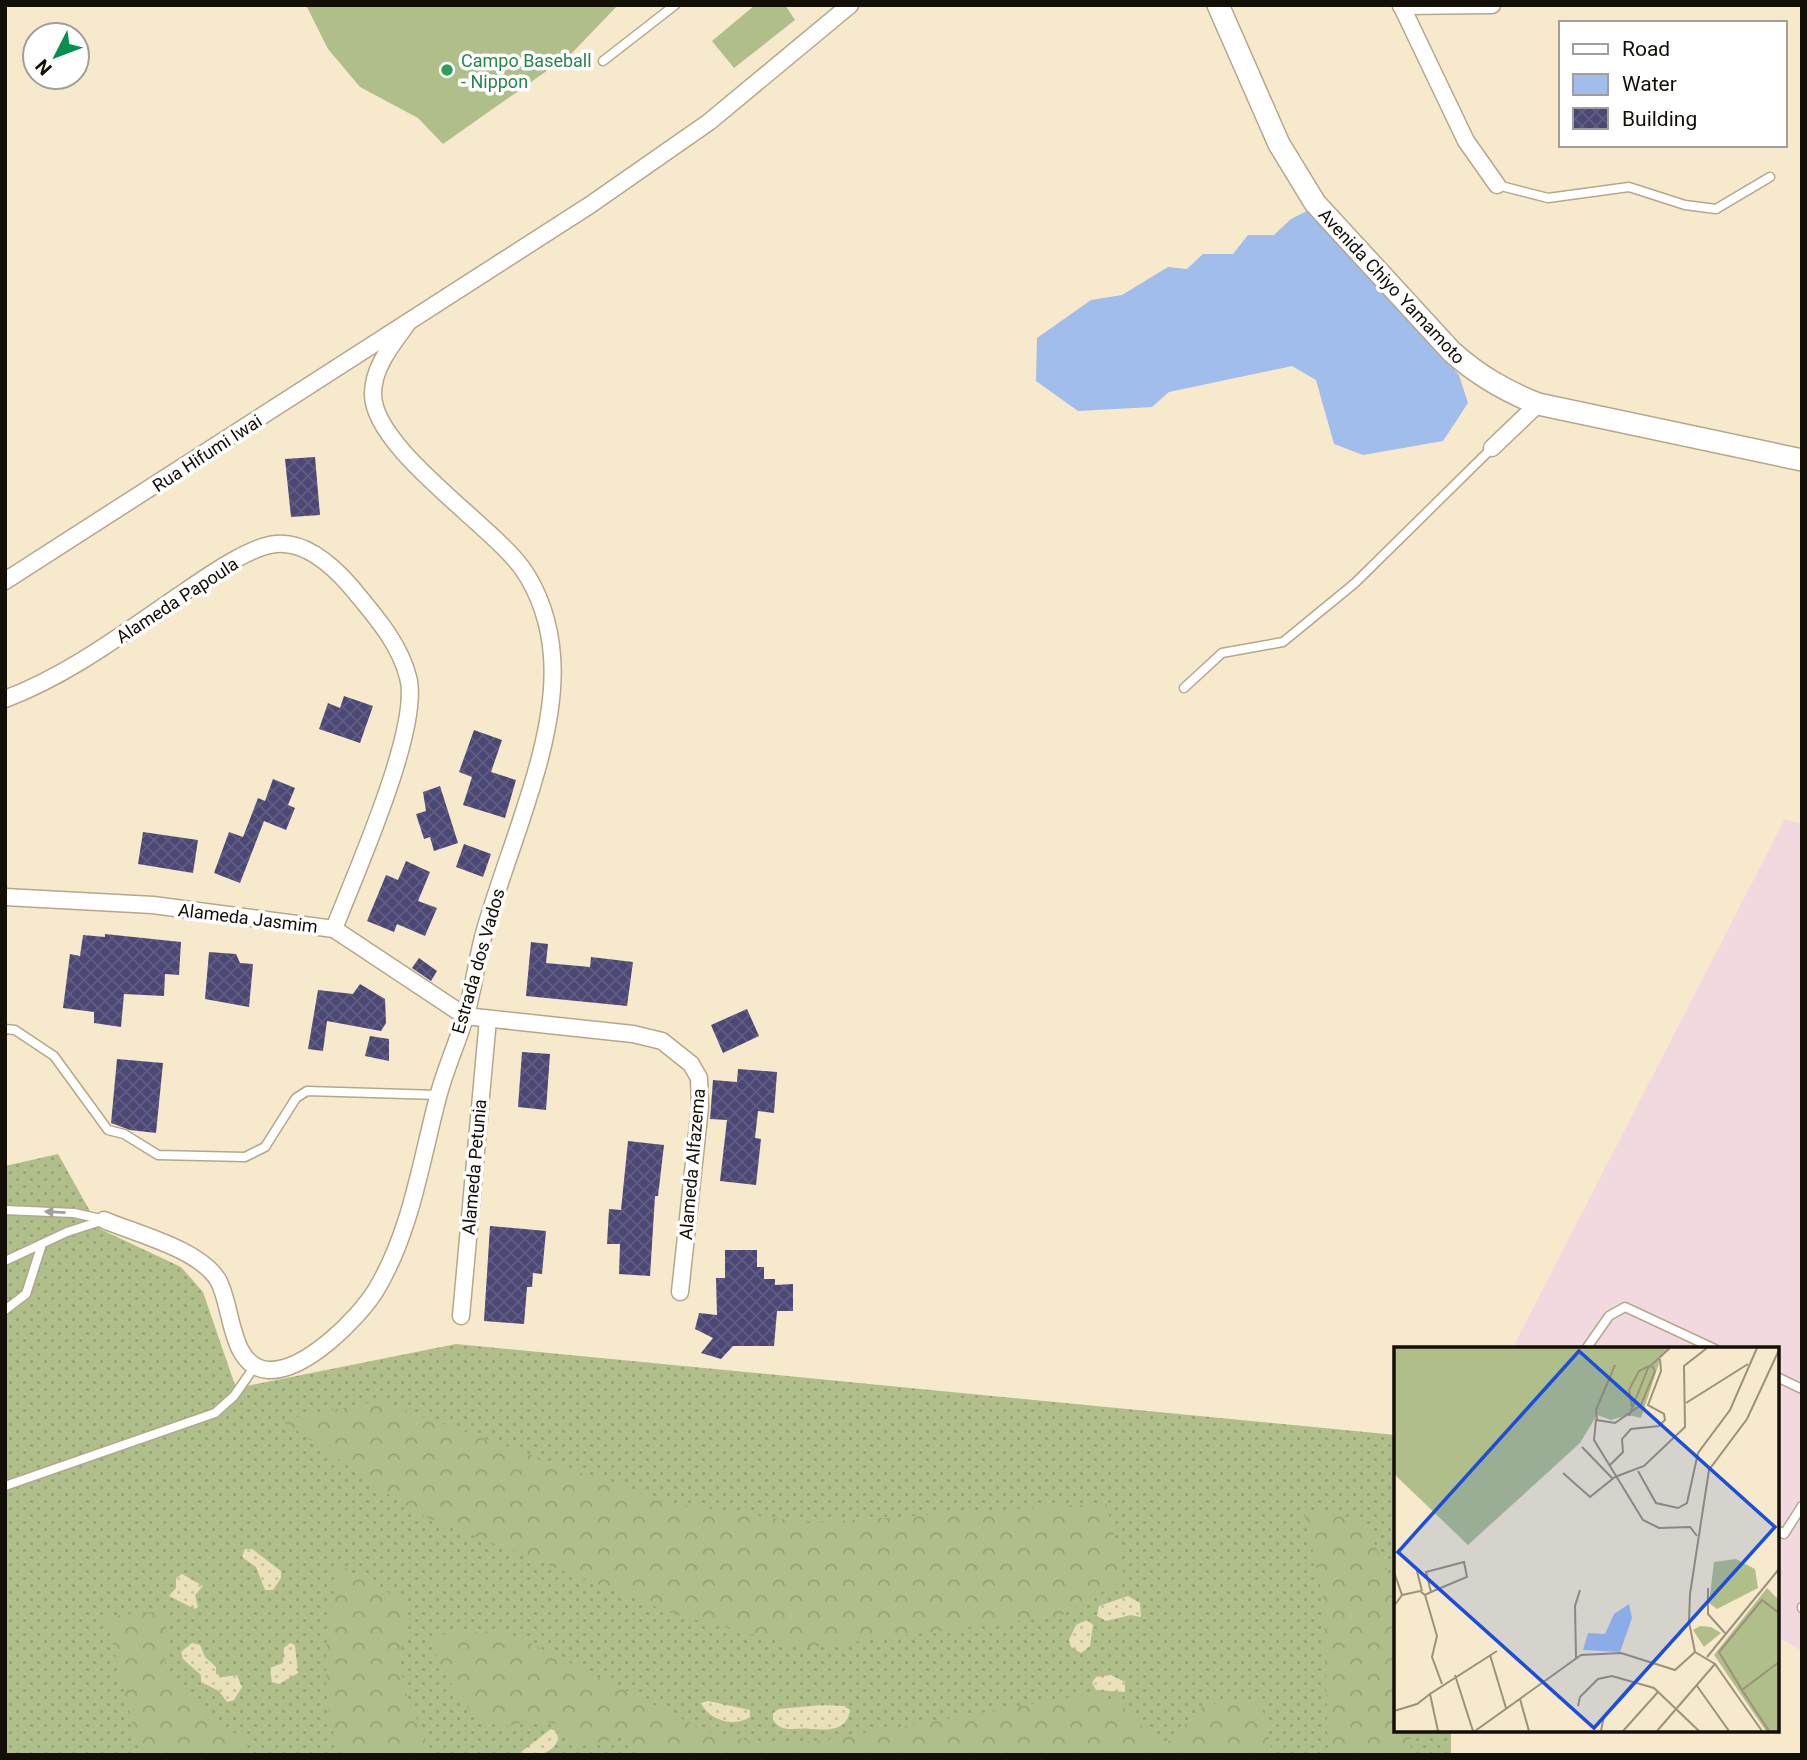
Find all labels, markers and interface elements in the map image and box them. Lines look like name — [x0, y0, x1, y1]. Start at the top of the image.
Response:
north arrow — [21, 21, 91, 91]
legend — [1559, 21, 1786, 147]
text: Road — [1622, 37, 1670, 61]
place label: Campo Baseball - Nippon — [461, 50, 592, 92]
text: N — [31, 54, 57, 80]
marker: Campo Baseball - Nippon — [439, 62, 455, 78]
text: Water — [1622, 72, 1677, 96]
text: Building — [1622, 107, 1697, 131]
street label: Avenida Chiyo Yamamoto — [1314, 204, 1470, 368]
street label: Rua Hifumi Iwai — [148, 410, 266, 496]
street label: Alameda Papoula — [112, 553, 242, 647]
street label: Estrada dos Vados — [447, 886, 509, 1036]
street label: Alameda Jasmim — [177, 899, 319, 937]
street label: Alameda Alfazema — [675, 1088, 709, 1240]
street label: Alameda Petunia — [458, 1098, 490, 1236]
one-way arrow — [44, 1207, 66, 1218]
inset map — [1394, 1347, 1779, 1732]

